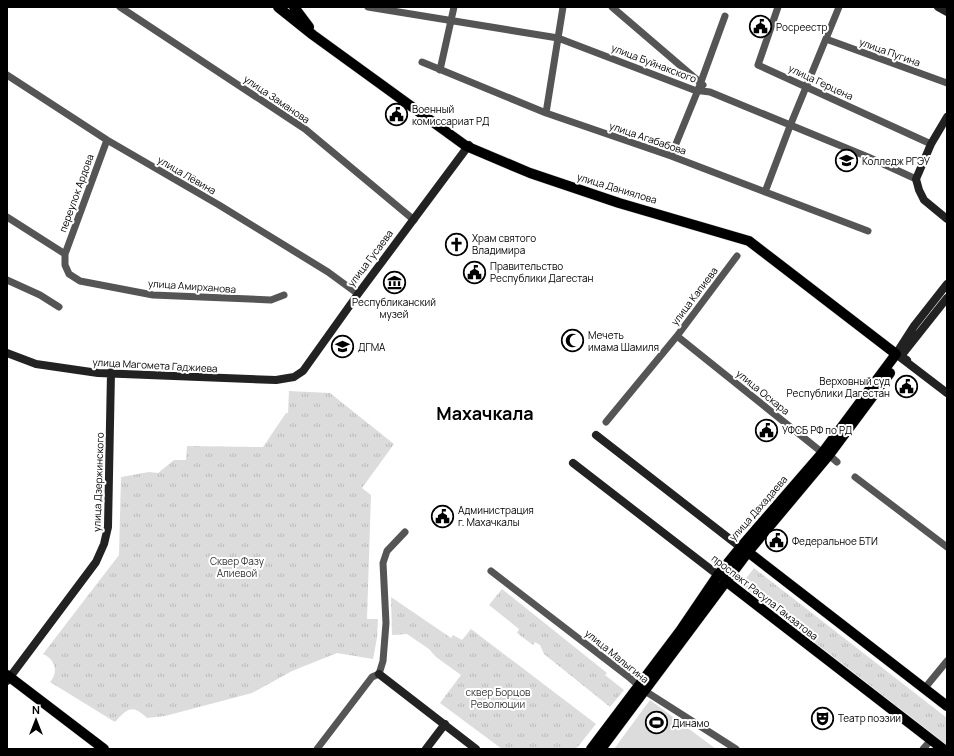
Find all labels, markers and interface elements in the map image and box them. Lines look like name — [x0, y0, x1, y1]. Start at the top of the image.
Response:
public building icon: Росреестр — [747, 14, 773, 40]
place label: Росреестр — [776, 20, 828, 34]
street label: улица Пугина — [857, 34, 923, 70]
street label: улица Буйнакского — [609, 40, 699, 86]
street label: улица Герцена — [786, 61, 856, 103]
street label: улица Заманова — [241, 72, 313, 126]
public building icon: Военный комиссариат РД — [383, 102, 409, 128]
place label: Военный комиссариат РД — [412, 102, 489, 128]
street label: улица Агабабова — [608, 118, 688, 158]
school or university icon: Колледж РГЭУ — [834, 148, 860, 174]
street label: переулок Ардова — [55, 152, 97, 234]
street label: улица Лёвина — [155, 153, 219, 197]
place label: Колледж РГЭУ — [862, 154, 931, 168]
street label: улица Даниялова — [575, 169, 659, 207]
street label: улица Гусаева — [344, 227, 396, 289]
church icon: Храм святого Владимира — [443, 231, 469, 257]
place label: Храм святого Владимира — [472, 231, 536, 257]
public building icon: Правительство Республики Дагестан — [462, 259, 488, 285]
place label: Правительство Республики Дагестан — [490, 259, 594, 285]
street label: улица Капиева — [667, 264, 721, 328]
museum icon: Республиканский музей — [381, 269, 407, 295]
street label: улица Амирханова — [147, 276, 237, 296]
place label: Республиканский музей — [352, 295, 436, 321]
mosque icon: Мечеть имама Шамиля — [559, 328, 585, 354]
place label: Мечеть имама Шамиля — [588, 328, 659, 354]
school or university icon: ДГМА — [329, 334, 355, 360]
place label: ДГМА — [358, 340, 386, 354]
street label: улица Магомета Гаджиева — [92, 355, 218, 375]
street label: улица Оскара — [733, 366, 793, 418]
place label: Верховный суд Республики Дагестан — [787, 374, 890, 400]
public building icon: Верховный суд Республики Дагестан — [893, 374, 919, 400]
district label: Махачкала — [436, 401, 534, 425]
public building icon: УФСБ РФ по РД — [754, 417, 780, 443]
place label: УФСБ РФ по РД — [782, 423, 852, 437]
street label: улица Дзержинского — [89, 432, 107, 532]
street label: улица Дахадаева — [726, 472, 790, 544]
public building icon: Администрация г. Махачкалы — [429, 503, 455, 529]
place label: Администрация г. Махачкалы — [458, 503, 534, 529]
public building icon: Федеральное БТИ — [764, 528, 790, 554]
place label: Федеральное БТИ — [792, 534, 878, 548]
street label: проспект Расула Гамзатова — [709, 551, 821, 643]
park label: Сквер Фазу Алиевой — [210, 554, 265, 580]
street label: улица Малыгина — [582, 626, 652, 686]
park label: сквер Борцов Революции — [466, 685, 531, 711]
north arrow — [16, 700, 56, 740]
text: N — [32, 702, 40, 717]
theatre icon: Театр поэзии — [810, 705, 836, 731]
sports icon: Динамо — [644, 710, 670, 736]
place label: Театр поэзии — [838, 711, 901, 725]
place label: Динамо — [672, 716, 709, 730]

